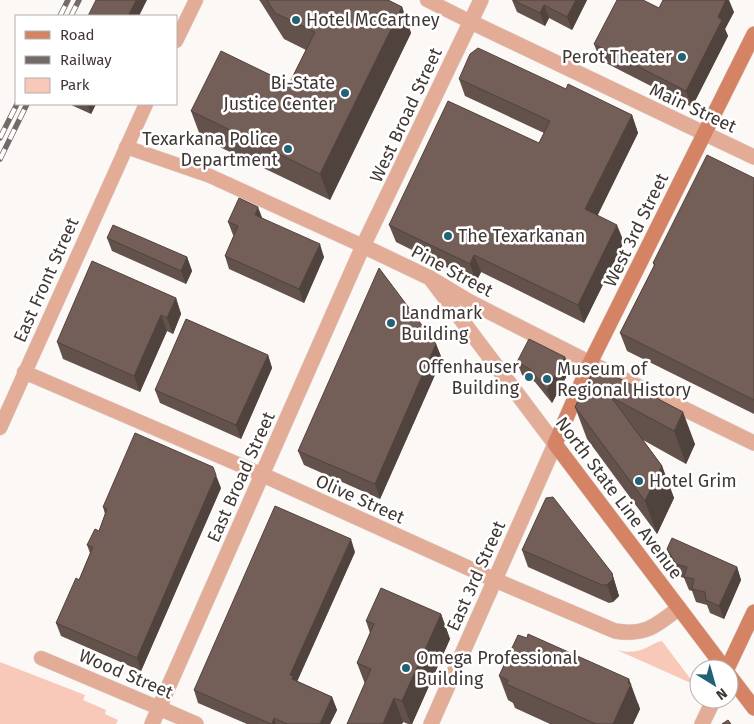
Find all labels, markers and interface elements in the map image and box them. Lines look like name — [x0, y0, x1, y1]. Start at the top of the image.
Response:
place label: Hotel McCartney — [306, 9, 440, 31]
marker: Hotel McCartney — [290, 14, 302, 26]
legend — [15, 15, 178, 105]
text: Road — [60, 26, 95, 44]
street label: West Broad Street — [365, 44, 447, 186]
place label: Perot Theater — [562, 46, 672, 68]
text: Railway — [60, 51, 112, 69]
marker: Perot Theater — [676, 51, 688, 63]
place label: Bi-State Justice Center — [223, 72, 335, 115]
text: Park — [60, 76, 90, 94]
street label: Main Street — [646, 78, 740, 138]
marker: Bi-State Justice Center — [339, 87, 351, 99]
place label: Texarkana Police Department — [142, 128, 278, 171]
marker: Texarkana Police Department — [282, 143, 294, 155]
street label: West 3rd Street — [599, 169, 673, 291]
street label: East Front Street — [9, 214, 84, 346]
place label: The Texarkanan — [458, 225, 585, 247]
marker: The Texarkanan — [442, 230, 454, 242]
street label: Pine Street — [407, 240, 497, 302]
place label: Landmark Building — [401, 302, 483, 345]
marker: Landmark Building — [385, 317, 397, 329]
place label: Offenhauser Building — [418, 356, 520, 399]
place label: Museum of Regional History — [557, 358, 691, 401]
marker: Offenhauser Building — [523, 371, 535, 383]
marker: Museum of Regional History — [541, 373, 553, 385]
street label: East Broad Street — [202, 408, 280, 546]
street label: North State Line Avenue — [551, 413, 687, 583]
street label: Olive Street — [312, 470, 408, 529]
place label: Hotel Grim — [649, 470, 737, 492]
marker: Hotel Grim — [633, 475, 645, 487]
street label: East 3rd Street — [442, 517, 510, 635]
street label: Wood Street — [76, 644, 177, 704]
place label: Omega Professional Building — [416, 647, 578, 690]
north arrow — [689, 659, 739, 709]
marker: Omega Professional Building — [400, 662, 412, 674]
text: N — [713, 684, 730, 704]

